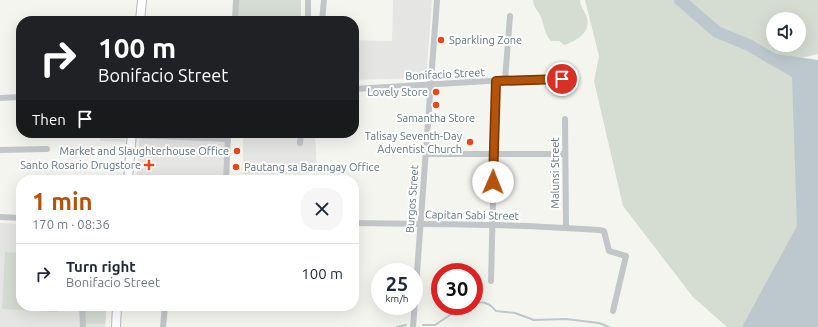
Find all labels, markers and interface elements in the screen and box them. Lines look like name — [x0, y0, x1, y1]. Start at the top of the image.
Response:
map controls — [766, 12, 806, 52]
button: sound — [766, 12, 806, 52]
icon: right — [32, 32, 84, 84]
text: 100 m — [98, 32, 176, 63]
place label: Sparkling Zone — [449, 34, 522, 46]
marker: Sparkling Zone — [436, 35, 446, 45]
pin — [545, 62, 579, 96]
text: Bonifacio Street — [98, 65, 228, 85]
street label: Bonifacio Street — [405, 66, 486, 82]
icon: arrive — [551, 68, 573, 90]
place label: Lovely Store — [367, 86, 428, 98]
marker: Lovely Store — [431, 87, 441, 97]
marker: Samantha Store — [431, 100, 441, 110]
icon: arrive — [74, 108, 96, 130]
text: Then — [32, 111, 66, 128]
place label: Samantha Store — [397, 112, 475, 124]
place label: Talisay Seventh-Day Adventist Church — [365, 130, 463, 155]
marker: Talisay Seventh-Day Adventist Church — [465, 137, 475, 147]
street label: Malunsi Street — [549, 137, 561, 209]
place label: Market and Slaughterhouse Office — [60, 145, 229, 157]
marker: Market and Slaughterhouse Office — [232, 146, 242, 156]
place label: Santo Rosario Drugstore — [20, 159, 141, 171]
marker: Santo Rosario Drugstore — [144, 160, 154, 170]
place label: Pautang sa Barangay Office — [244, 161, 380, 173]
position arrow — [472, 161, 514, 203]
marker: Pautang sa Barangay Office — [231, 162, 241, 172]
street label: Burgos Street — [404, 164, 420, 233]
text: 1 min — [32, 188, 93, 215]
button: close — [301, 188, 343, 230]
street label: Capitan Sabi Street — [425, 208, 520, 222]
text: 170 m · 08:36 — [32, 217, 110, 231]
text: Turn right — [66, 258, 136, 275]
icon: right — [32, 263, 54, 285]
speed limit sign: 30 — [431, 263, 483, 315]
text: 100 m — [301, 265, 343, 282]
text: 25 — [386, 272, 408, 295]
text: Bonifacio Street — [66, 275, 160, 289]
text: km/h — [385, 293, 409, 304]

